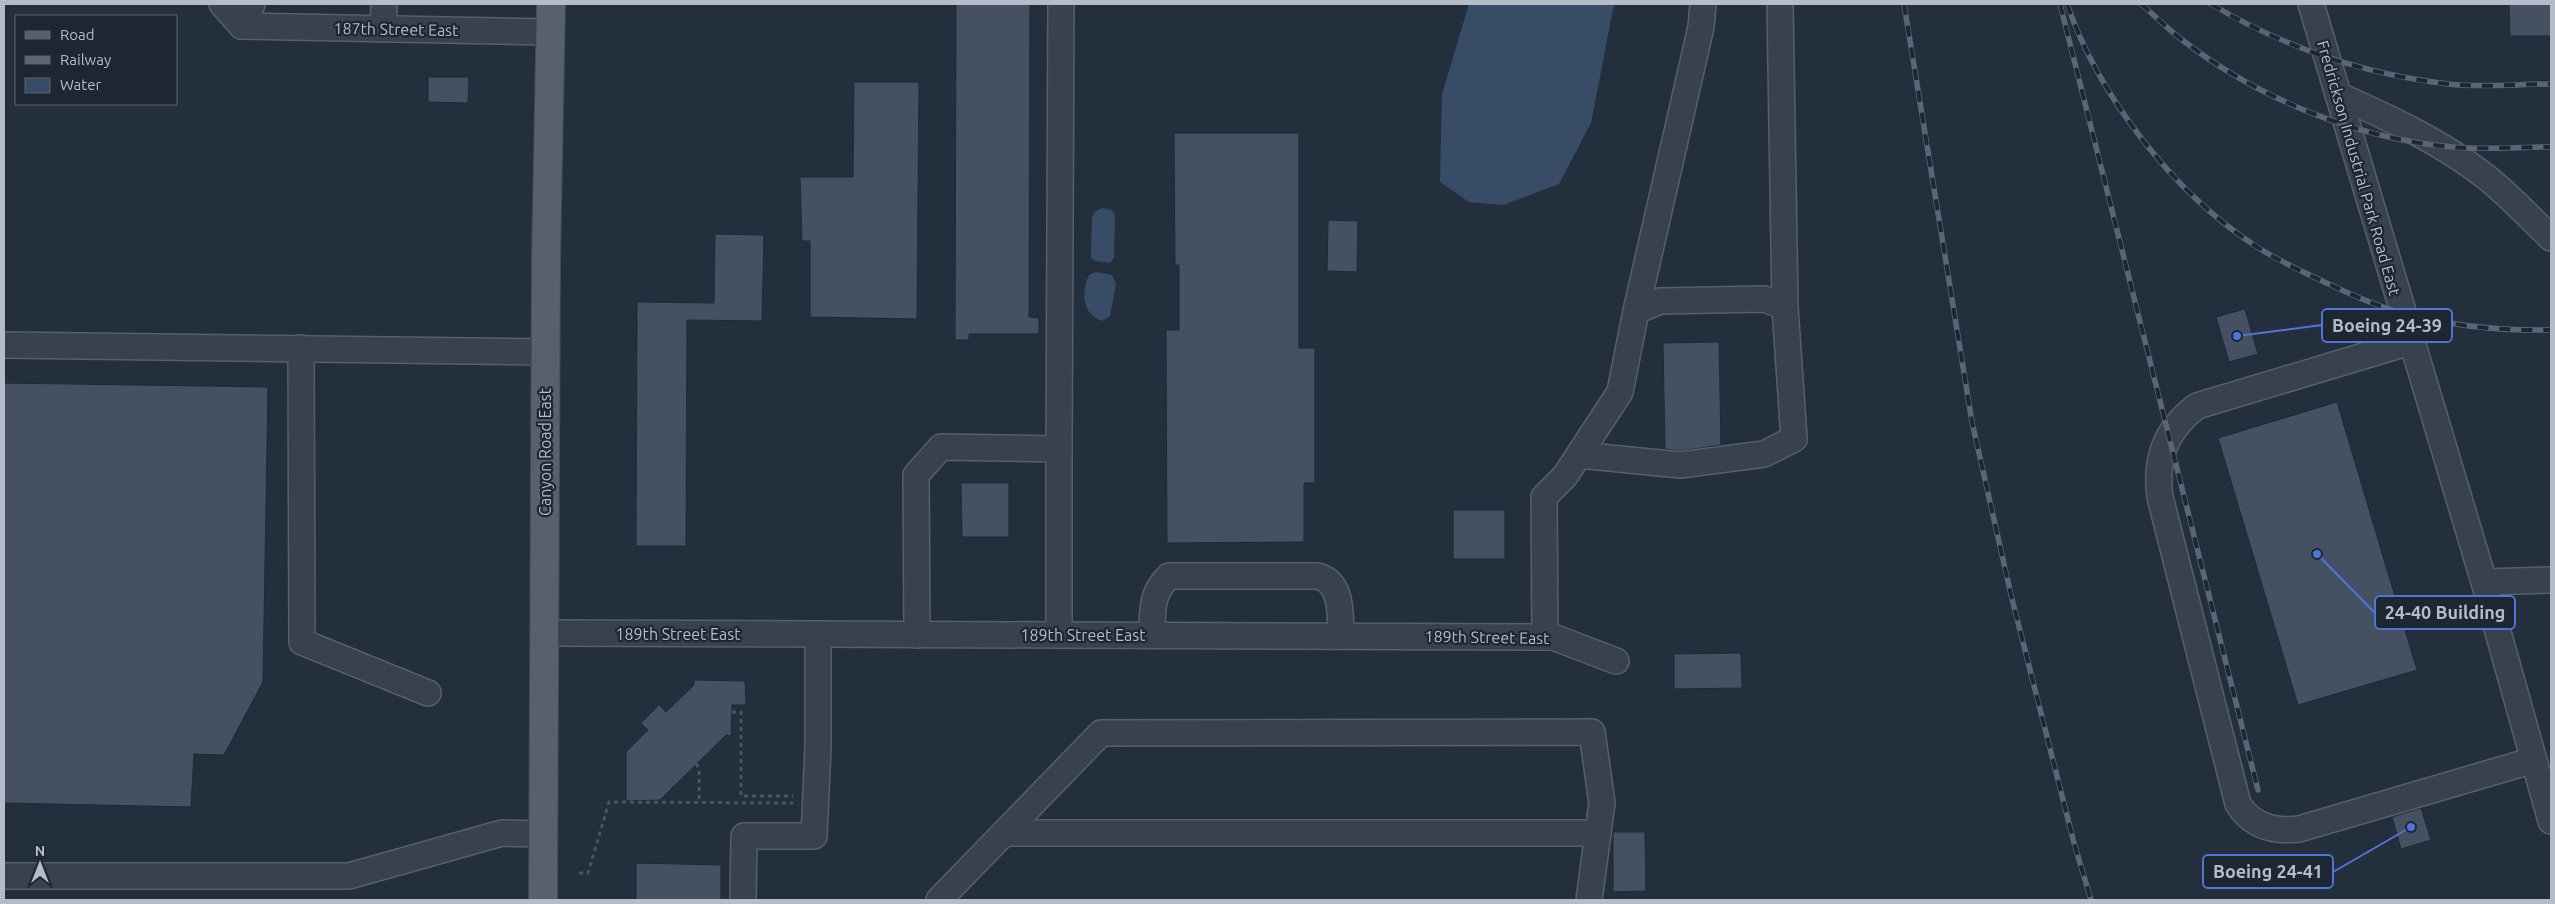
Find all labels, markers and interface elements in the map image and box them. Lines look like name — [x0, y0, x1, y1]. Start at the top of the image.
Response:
legend — [15, 15, 178, 105]
street label: 187th Street East — [333, 19, 459, 39]
text: Road — [60, 26, 95, 43]
street label: Fredrickson Industrial Park Road East — [2314, 38, 2404, 298]
text: Railway — [60, 51, 111, 68]
text: Water — [60, 76, 101, 93]
callout: Boeing 24-39 — [2322, 309, 2452, 342]
text: Boeing 24-39 — [2332, 315, 2442, 335]
street label: Canyon Road East — [536, 387, 554, 516]
callout: 24-40 Building — [2375, 596, 2515, 629]
text: 24-40 Building — [2385, 602, 2505, 622]
street label: 189th Street East — [616, 625, 741, 643]
street label: 189th Street East — [1021, 626, 1146, 644]
street label: 189th Street East — [1424, 627, 1550, 647]
north arrow — [15, 839, 65, 889]
text: N — [35, 843, 45, 859]
callout: Boeing 24-41 — [2203, 855, 2333, 888]
text: Boeing 24-41 — [2213, 861, 2323, 881]

